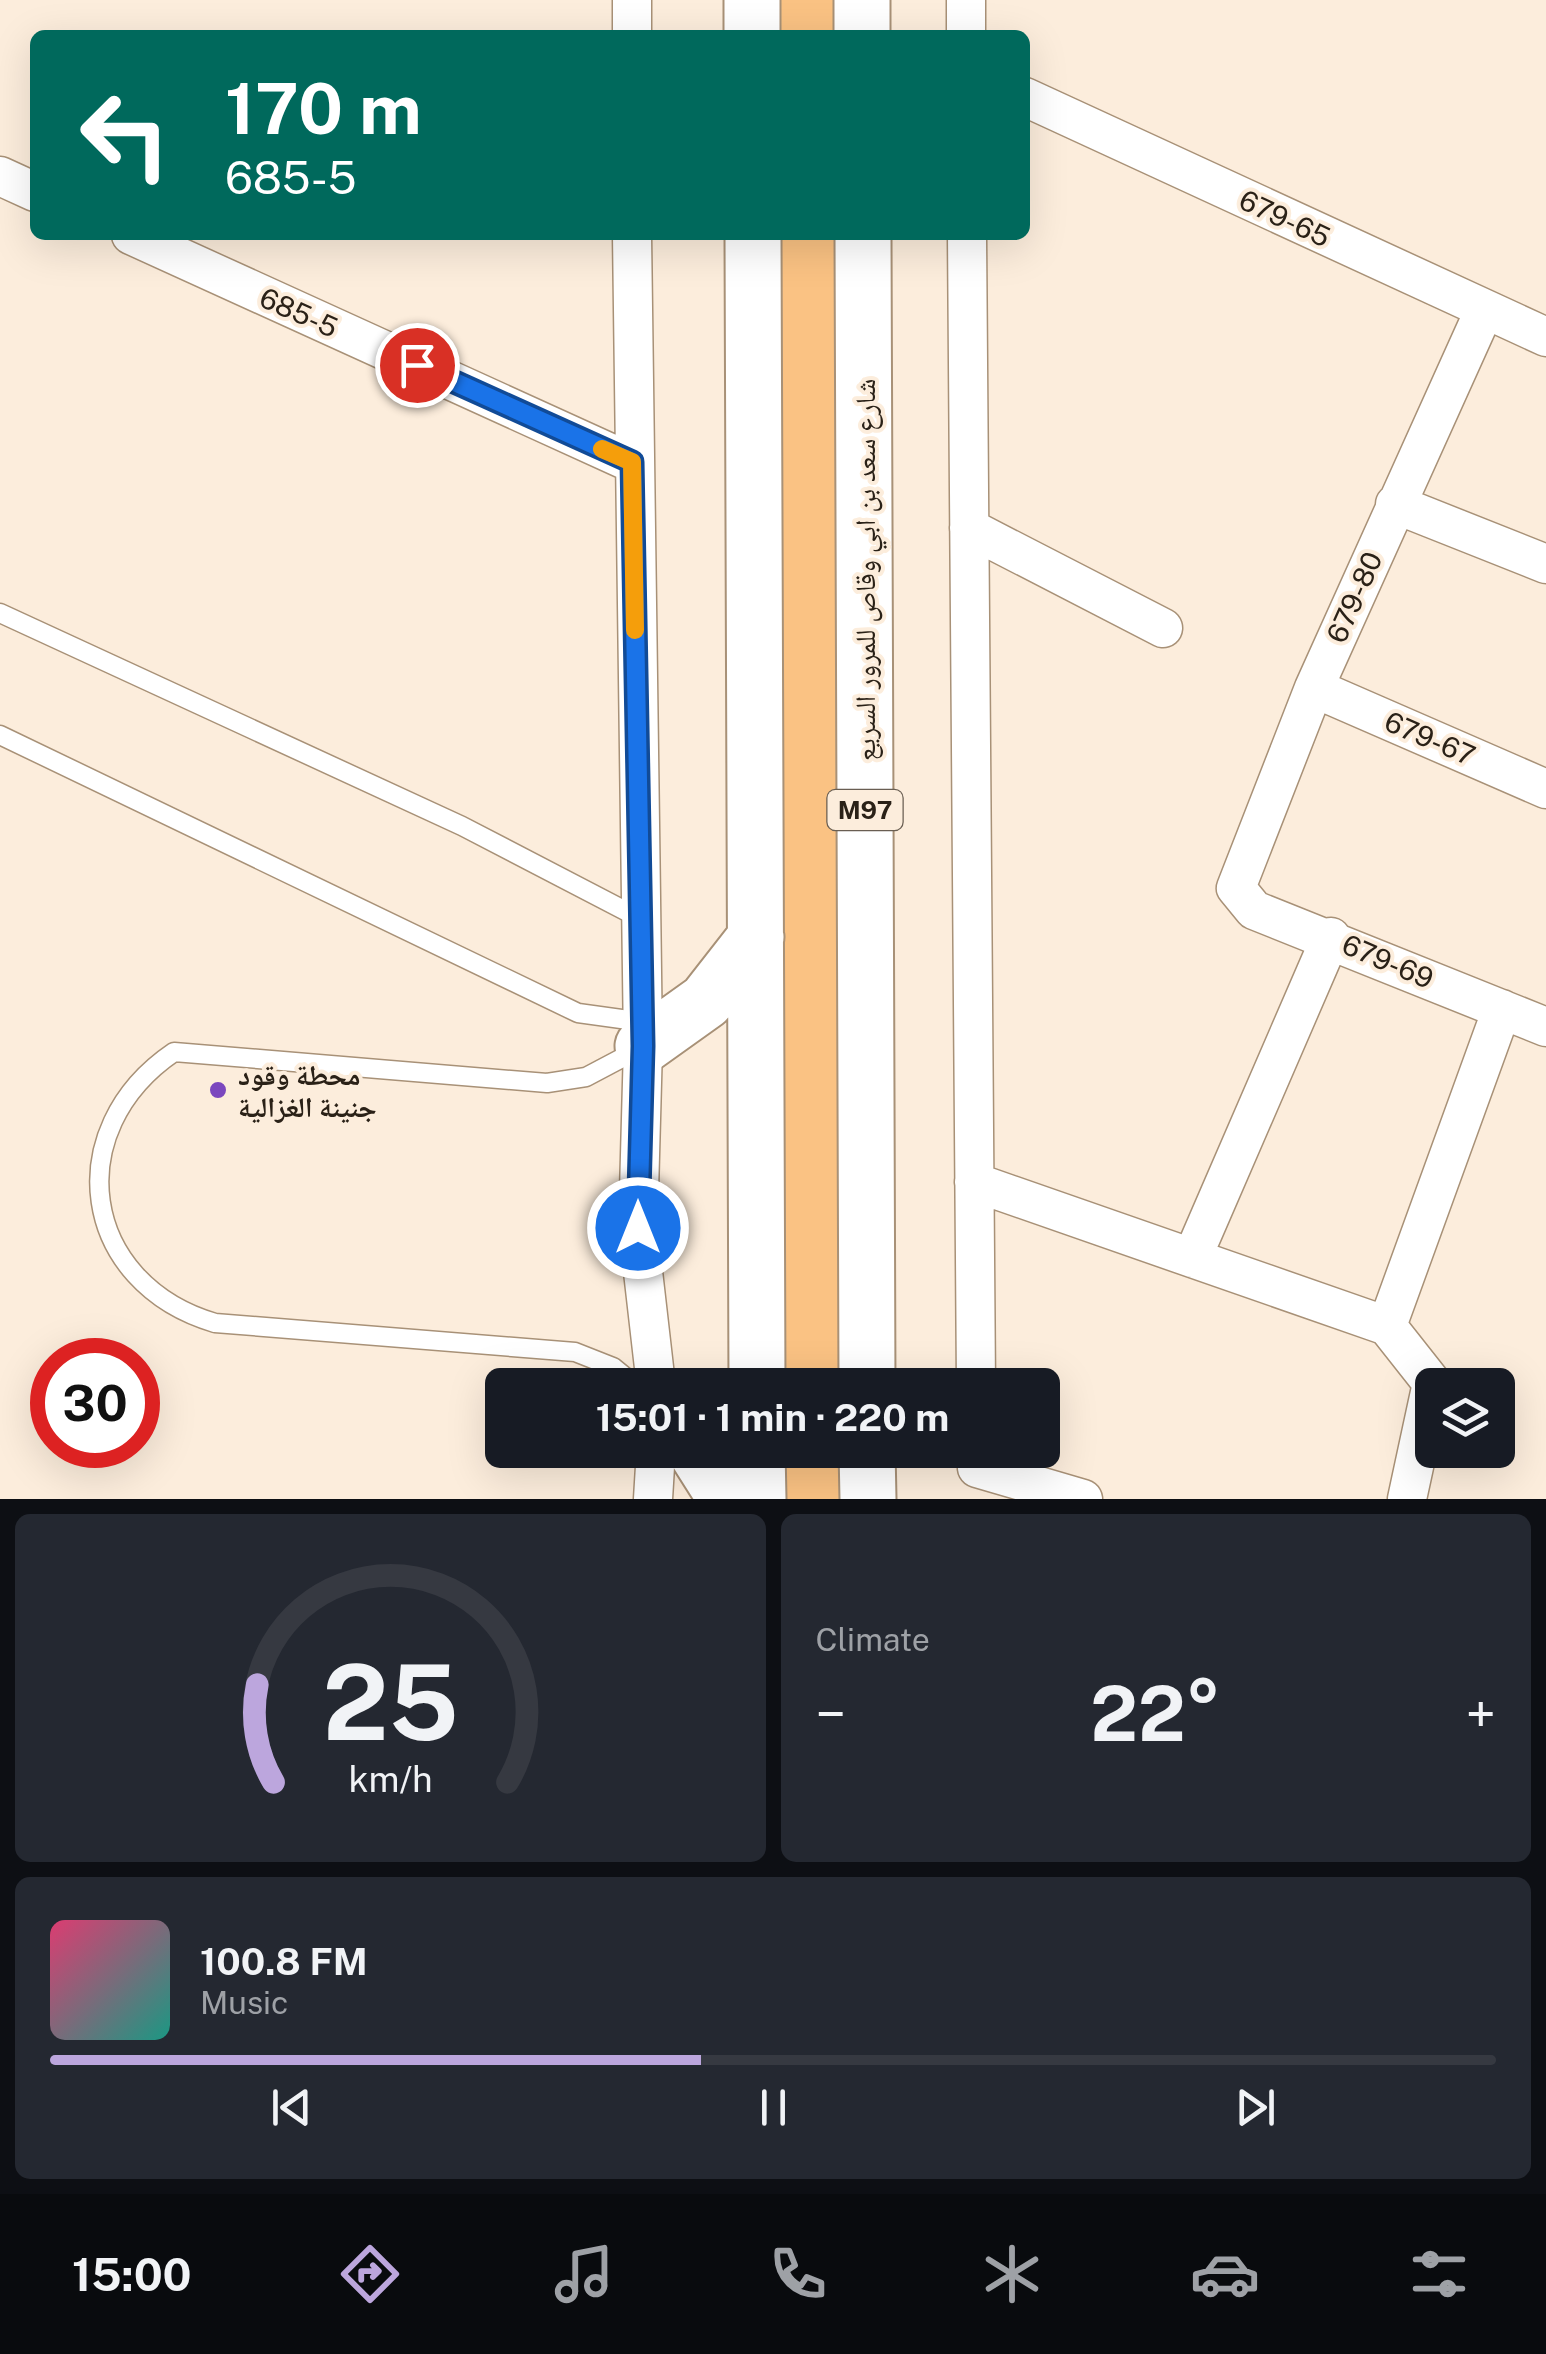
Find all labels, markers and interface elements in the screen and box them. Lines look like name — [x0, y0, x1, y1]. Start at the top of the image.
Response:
text: 170 m — [225, 67, 422, 150]
icon: left — [60, 70, 190, 200]
text: 685-5 — [225, 151, 357, 204]
street label: 679-65 — [1234, 183, 1336, 253]
street label: 685-5 — [255, 280, 343, 344]
pin — [375, 323, 460, 408]
icon: arrive — [390, 338, 445, 393]
street label: شارع سعد بن ابي وقاص للمرور السريع — [848, 379, 888, 761]
street label: 679-80 — [1319, 546, 1389, 648]
street label: 679-67 — [1380, 704, 1480, 772]
road number: M97 — [828, 790, 902, 830]
street label: 679-69 — [1337, 927, 1439, 995]
place label: محطة وقود جنينة الغزالية — [238, 1058, 377, 1123]
marker: محطة وقود جنينة الغزالية — [207, 1079, 229, 1101]
position arrow — [586, 1176, 690, 1280]
speed limit sign: 30 — [30, 1338, 160, 1468]
map controls — [1415, 1368, 1515, 1468]
button: layers — [1415, 1368, 1515, 1468]
text: 15:01 · 1 min · 220 m — [596, 1395, 949, 1440]
text: Climate — [816, 1621, 930, 1658]
text: 25 — [322, 1641, 458, 1763]
text: 22° — [1090, 1670, 1221, 1758]
text: − — [816, 1682, 846, 1746]
text: + — [1466, 1682, 1496, 1746]
text: km/h — [348, 1758, 432, 1800]
text: 100.8 FM — [200, 1939, 368, 1984]
text: Music — [200, 1984, 288, 2021]
icon: previous — [264, 2080, 319, 2135]
icon: pause — [746, 2080, 801, 2135]
icon: next — [1228, 2080, 1283, 2135]
icon: directions — [335, 2239, 405, 2309]
icon: music — [549, 2239, 619, 2309]
icon: phone — [763, 2239, 833, 2309]
icon: climate — [977, 2239, 1047, 2309]
icon: car — [1190, 2239, 1260, 2309]
icon: filters — [1404, 2239, 1474, 2309]
text: 15:00 — [72, 2248, 192, 2301]

